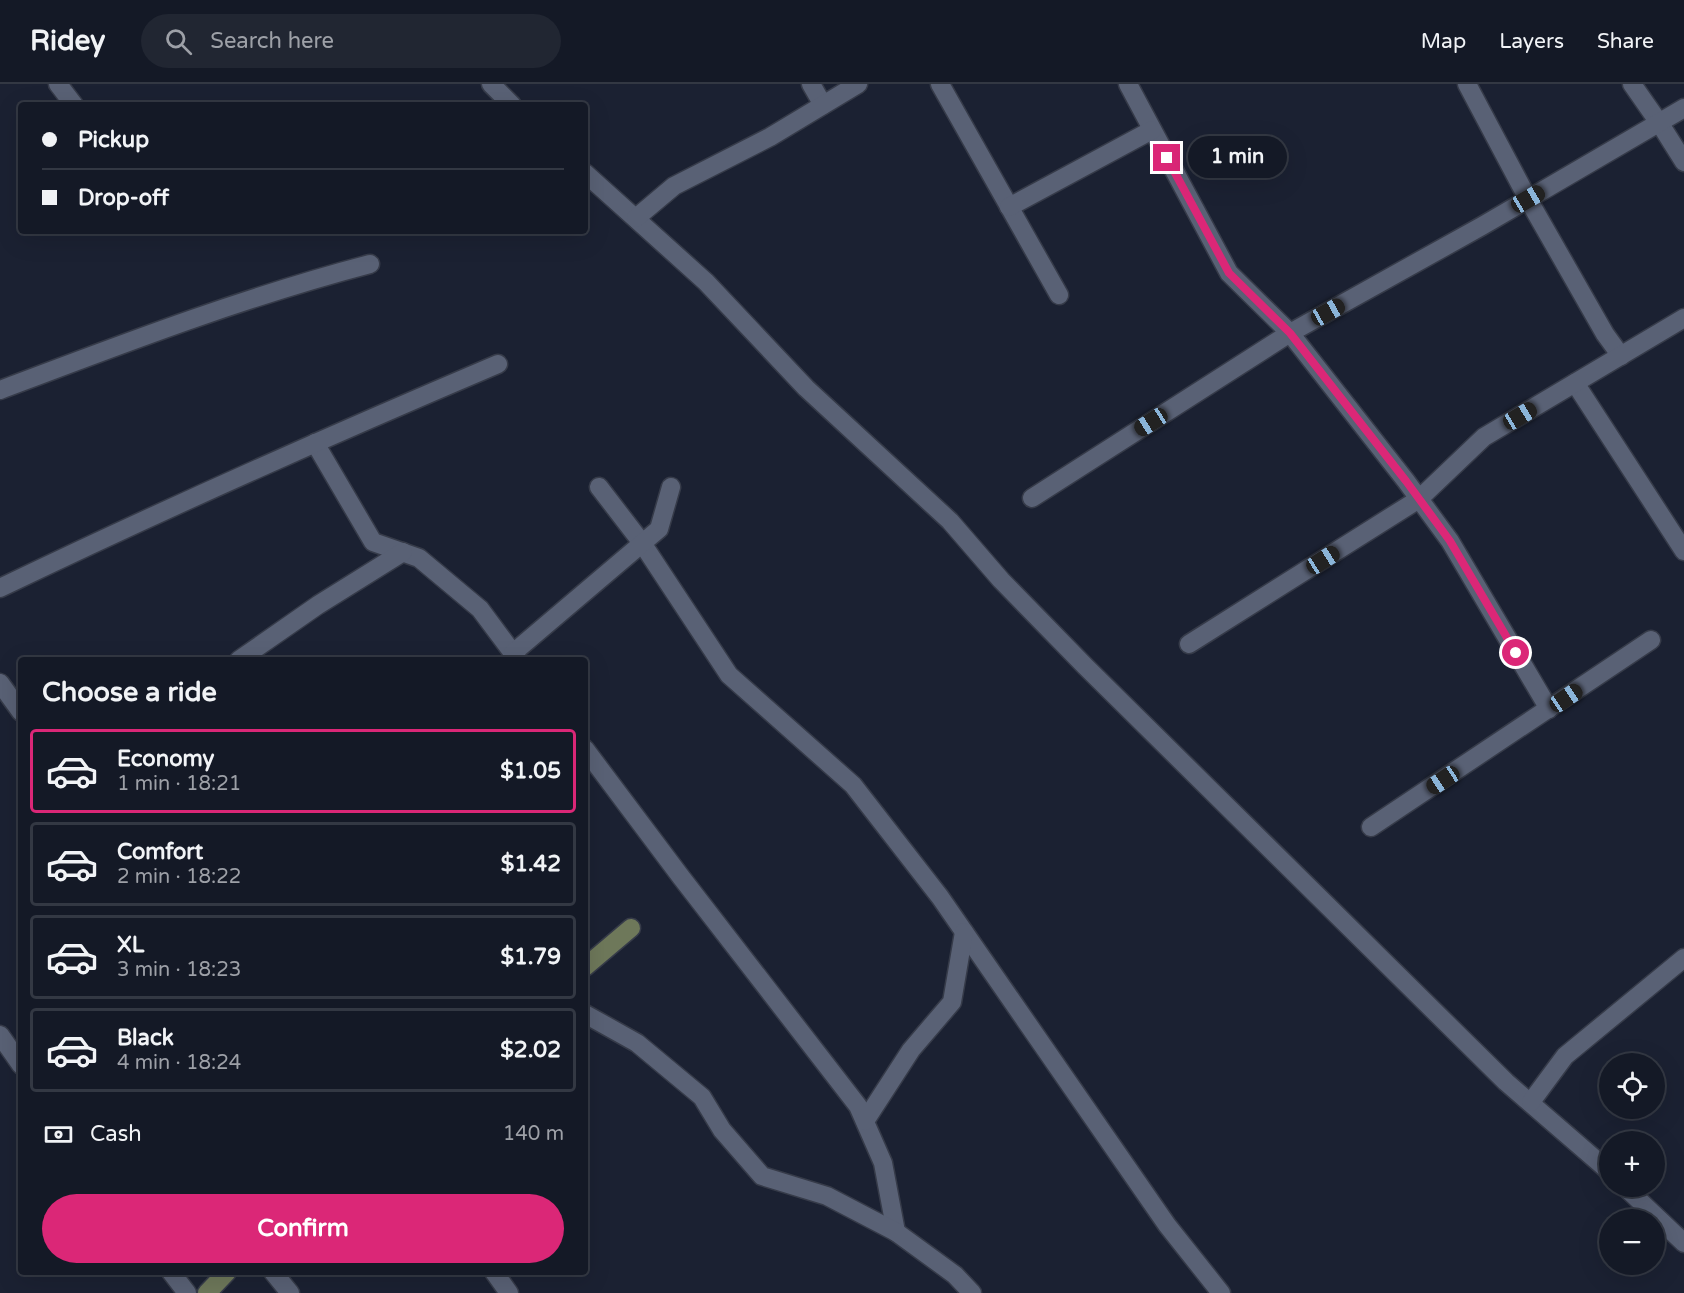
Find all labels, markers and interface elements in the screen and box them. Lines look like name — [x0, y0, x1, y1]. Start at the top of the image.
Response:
search box — [141, 14, 561, 68]
text: Ridey — [30, 24, 105, 58]
icon: search — [162, 25, 195, 58]
text: Search here — [210, 28, 334, 54]
text: Map — [1421, 29, 1466, 54]
text: Layers — [1499, 29, 1564, 54]
text: Share — [1597, 29, 1654, 54]
text: Pickup — [78, 127, 149, 153]
callout: 1 min — [1188, 137, 1287, 179]
route end — [1153, 144, 1180, 171]
text: 1 min — [1211, 145, 1264, 169]
car — [1508, 182, 1548, 216]
text: Drop-off — [78, 185, 169, 211]
car — [1308, 295, 1348, 329]
car — [1500, 399, 1540, 433]
car — [1131, 405, 1171, 439]
car — [1303, 543, 1343, 577]
route start — [1502, 639, 1529, 666]
text: Choose a ride — [42, 676, 217, 709]
car — [1546, 680, 1586, 716]
icon: car — [45, 744, 99, 798]
text: Economy — [117, 746, 214, 772]
text: $1.05 — [500, 758, 561, 784]
car — [1423, 763, 1463, 797]
text: 1 min · 18:21 — [117, 772, 241, 796]
icon: car — [45, 837, 99, 891]
text: Comfort — [117, 839, 203, 865]
text: $1.42 — [501, 851, 561, 877]
text: 2 min · 18:22 — [117, 865, 241, 889]
icon: car — [45, 930, 99, 984]
text: XL — [117, 932, 144, 958]
text: $1.79 — [500, 944, 561, 970]
text: 3 min · 18:23 — [117, 958, 241, 982]
icon: car — [45, 1023, 99, 1077]
text: Black — [117, 1025, 174, 1051]
text: $2.02 — [500, 1037, 561, 1063]
text: 4 min · 18:24 — [117, 1051, 241, 1075]
map controls — [1599, 1053, 1665, 1275]
button: locate — [1599, 1053, 1665, 1119]
icon: cash — [42, 1118, 75, 1151]
text: Cash — [90, 1121, 142, 1147]
text: 140 m — [503, 1122, 564, 1146]
button: + — [1599, 1131, 1665, 1197]
button: Confirm — [42, 1194, 564, 1263]
button: − — [1599, 1209, 1665, 1275]

